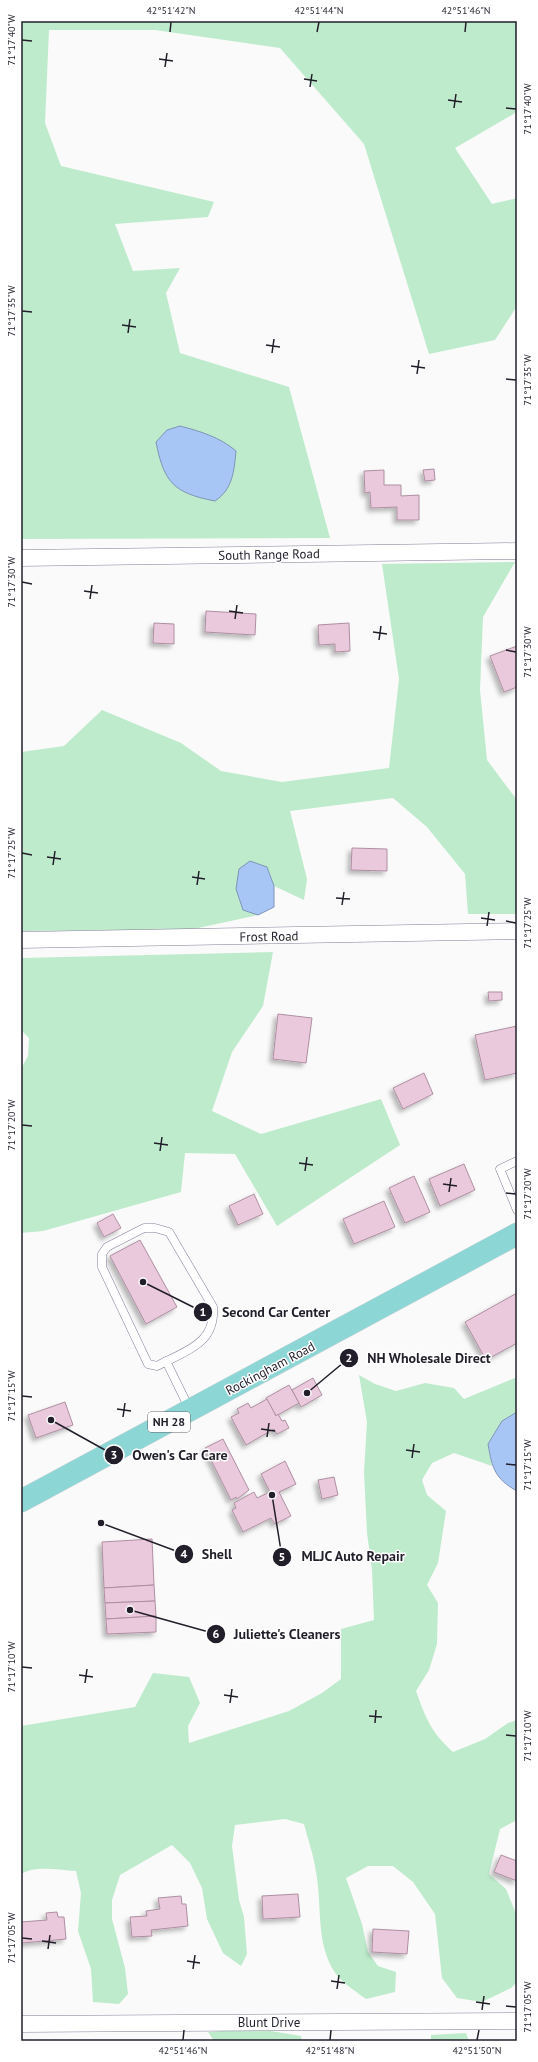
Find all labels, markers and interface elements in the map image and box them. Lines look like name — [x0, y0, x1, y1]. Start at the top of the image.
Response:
text: 42°51'42"N — [146, 4, 196, 17]
text: 42°51'44"N — [294, 4, 344, 17]
text: 42°51'46"N — [441, 4, 491, 17]
text: 71°17'40"W — [5, 14, 18, 66]
text: 71°17'40"W — [521, 83, 534, 135]
text: 71°17'35"W — [5, 285, 18, 337]
text: 71°17'35"W — [521, 354, 534, 406]
street label: South Range Road — [218, 545, 320, 564]
text: 71°17'30"W — [5, 556, 18, 608]
text: 71°17'30"W — [521, 626, 534, 678]
text: 71°17'25"W — [5, 827, 18, 879]
text: 71°17'25"W — [521, 897, 534, 949]
street label: Frost Road — [239, 927, 299, 946]
text: 71°17'20"W — [5, 1099, 18, 1151]
text: 71°17'20"W — [521, 1168, 534, 1220]
callout: Second Car Center — [193, 1299, 338, 1325]
text: Second Car Center — [222, 1303, 330, 1321]
text: 1 — [200, 1304, 206, 1319]
street label: Rockingham Road — [223, 1338, 318, 1399]
callout: NH Wholesale Direct — [339, 1345, 499, 1371]
text: NH Wholesale Direct — [367, 1349, 491, 1367]
text: 2 — [346, 1350, 352, 1365]
text: 71°17'15"W — [5, 1370, 18, 1422]
road number: NH 28 — [148, 1412, 190, 1432]
text: 71°17'15"W — [521, 1439, 534, 1491]
callout: Owen's Car Care — [104, 1442, 236, 1468]
text: Owen's Car Care — [132, 1446, 228, 1464]
text: 3 — [111, 1447, 117, 1462]
callout: Shell — [174, 1541, 240, 1567]
callout: MLJC Auto Repair — [272, 1544, 413, 1570]
text: Shell — [202, 1545, 233, 1563]
text: 4 — [181, 1546, 188, 1561]
text: MLJC Auto Repair — [301, 1547, 405, 1565]
text: 5 — [279, 1549, 285, 1564]
callout: Juliette's Cleaners — [206, 1621, 349, 1647]
text: Juliette's Cleaners — [233, 1625, 340, 1643]
text: 6 — [213, 1626, 220, 1641]
text: 71°17'10"W — [5, 1641, 18, 1693]
text: 71°17'10"W — [521, 1710, 534, 1762]
text: 71°17'05"W — [5, 1912, 18, 1964]
text: 71°17'05"W — [521, 1981, 534, 2033]
street label: Blunt Drive — [238, 2014, 300, 2031]
text: 42°51'46"N — [158, 2044, 208, 2057]
text: 42°51'48"N — [305, 2044, 355, 2057]
text: 42°51'50"N — [452, 2044, 502, 2057]

